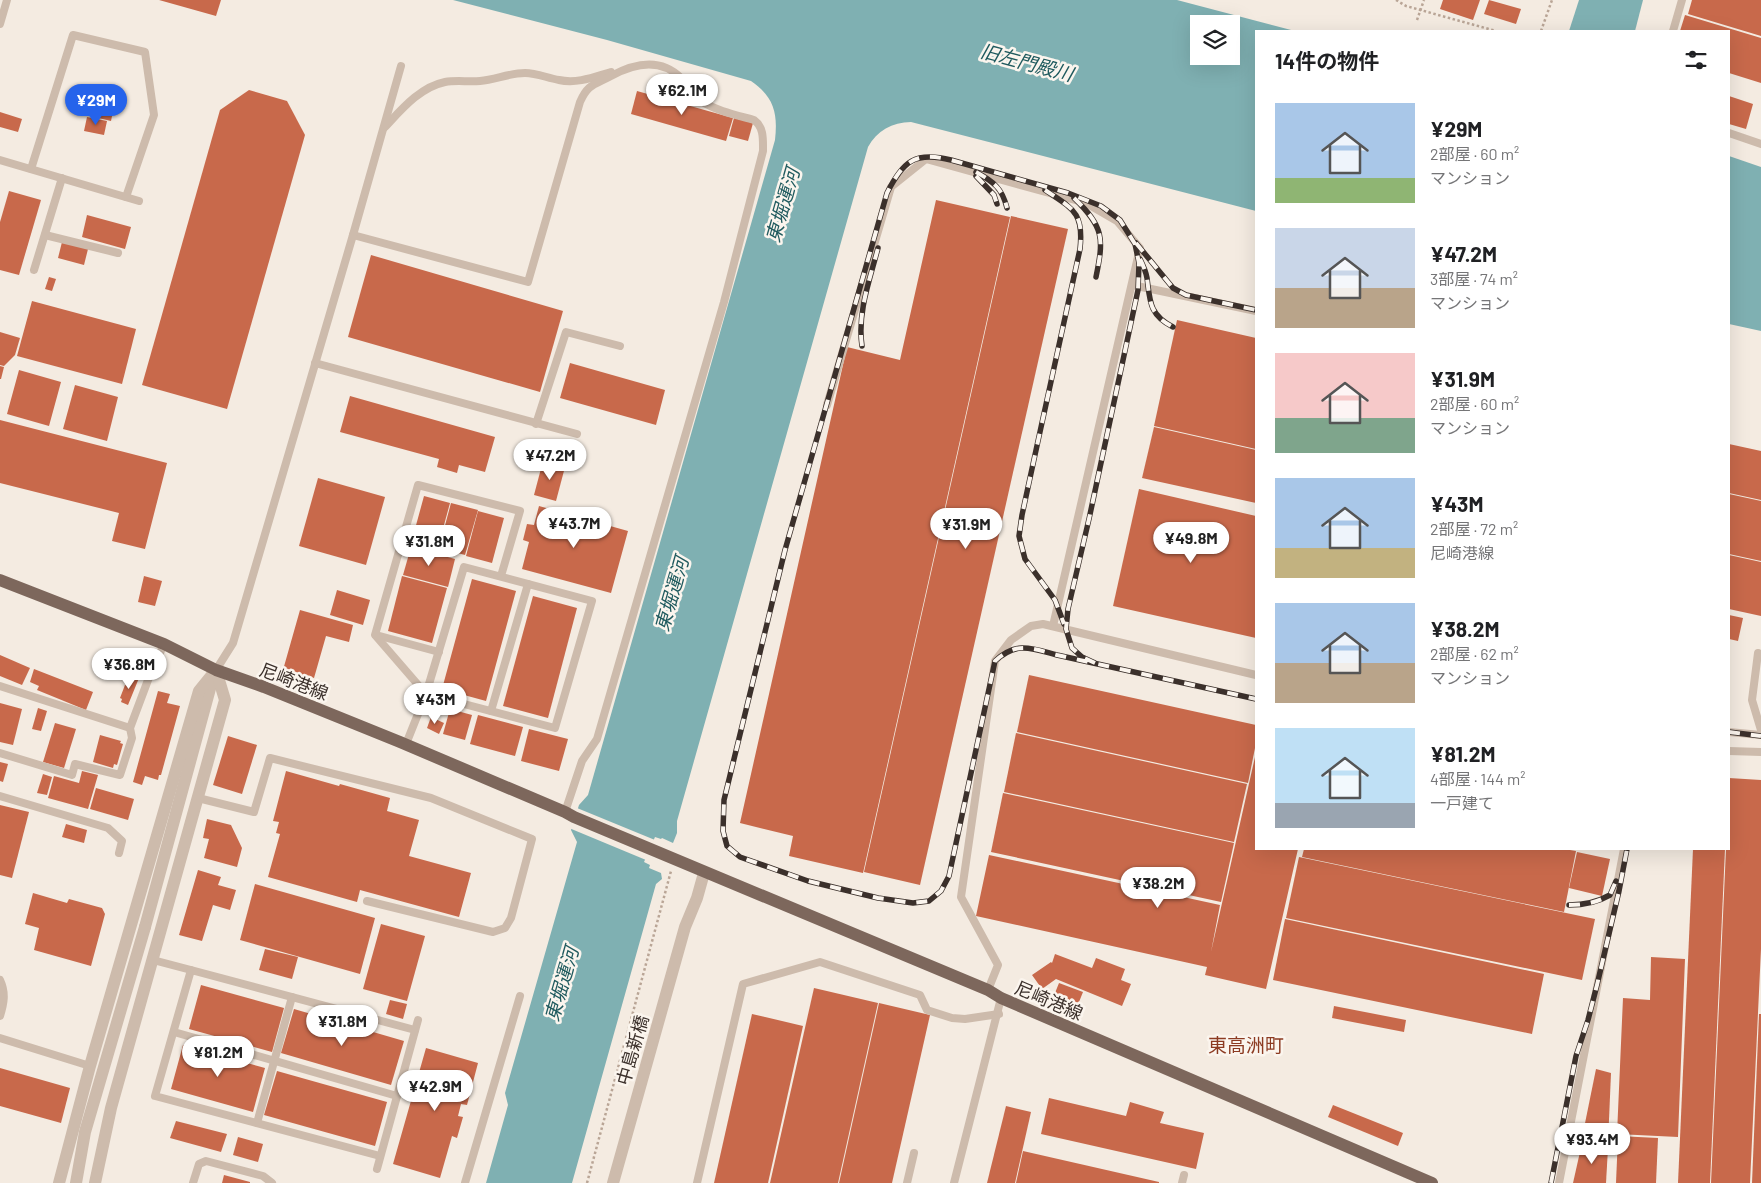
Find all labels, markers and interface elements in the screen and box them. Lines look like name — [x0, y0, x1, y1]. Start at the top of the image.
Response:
map controls — [1190, 15, 1240, 65]
button: layers — [1190, 15, 1240, 65]
water label: 旧左門殿川 — [978, 39, 1078, 86]
icon: filters — [1682, 46, 1710, 74]
text: 14件の物件 — [1275, 48, 1379, 73]
pin: ¥62.1M — [641, 74, 723, 116]
text: ¥62.1M — [657, 80, 707, 99]
pin: ¥29M — [66, 84, 126, 126]
text: ¥29M — [76, 90, 116, 109]
text: ¥29M — [1430, 116, 1482, 141]
icon: home — [1315, 123, 1375, 183]
text: 2部屋 · 60 m² — [1430, 144, 1519, 163]
water label: 東堀運河 — [760, 161, 805, 245]
text: マンション — [1430, 168, 1510, 187]
text: ¥47.2M — [1430, 241, 1497, 266]
icon: home — [1315, 248, 1375, 308]
text: 3部屋 · 74 m² — [1430, 269, 1518, 288]
text: マンション — [1430, 293, 1510, 312]
text: ¥31.9M — [1430, 366, 1495, 391]
icon: home — [1315, 373, 1375, 433]
text: 2部屋 · 60 m² — [1430, 394, 1519, 413]
text: マンション — [1430, 418, 1510, 437]
pin: ¥47.2M — [509, 438, 591, 481]
text: ¥47.2M — [524, 445, 576, 464]
text: ¥43M — [1430, 491, 1483, 516]
icon: home — [1315, 498, 1375, 558]
pin: ¥43.7M — [533, 506, 615, 549]
pin: ¥31.9M — [925, 508, 1007, 550]
text: ¥43.7M — [548, 513, 601, 532]
text: ¥31.9M — [941, 514, 991, 533]
text: 2部屋 · 72 m² — [1430, 519, 1518, 538]
pin: ¥49.8M — [1150, 522, 1232, 564]
pin: ¥31.8M — [388, 524, 470, 567]
text: ¥49.8M — [1164, 528, 1218, 547]
text: ¥31.8M — [404, 531, 454, 550]
text: 尼崎港線 — [1430, 543, 1494, 562]
water label: 東堀運河 — [649, 550, 694, 634]
text: ¥38.2M — [1430, 616, 1500, 641]
icon: home — [1315, 623, 1375, 683]
text: 2部屋 · 62 m² — [1430, 644, 1519, 663]
pin: ¥36.8M — [88, 648, 170, 690]
text: ¥36.8M — [103, 654, 155, 673]
street label: 尼崎港線 — [256, 658, 332, 704]
text: マンション — [1430, 668, 1510, 687]
pin: ¥43M — [405, 682, 465, 725]
text: ¥43M — [415, 689, 455, 708]
text: ¥81.2M — [1430, 741, 1495, 766]
icon: home — [1315, 748, 1375, 808]
text: 4部屋 · 144 m² — [1430, 769, 1525, 788]
text: 一戸建て — [1430, 793, 1494, 812]
pin: ¥38.2M — [1117, 866, 1199, 909]
text: ¥38.2M — [1132, 873, 1185, 892]
water label: 東堀運河 — [539, 940, 584, 1024]
street label: 尼崎港線 — [1012, 976, 1086, 1024]
pin: ¥31.8M — [301, 1004, 383, 1047]
text: ¥31.8M — [317, 1011, 367, 1030]
street label: 中島新橋 — [612, 1012, 652, 1088]
district label: 東高洲町 — [1208, 1033, 1284, 1056]
pin: ¥81.2M — [177, 1036, 259, 1078]
text: ¥81.2M — [193, 1042, 243, 1061]
pin: ¥42.9M — [394, 1070, 476, 1112]
text: ¥42.9M — [408, 1076, 462, 1095]
pin: ¥93.4M — [1551, 1122, 1633, 1165]
text: ¥93.4M — [1565, 1129, 1619, 1148]

